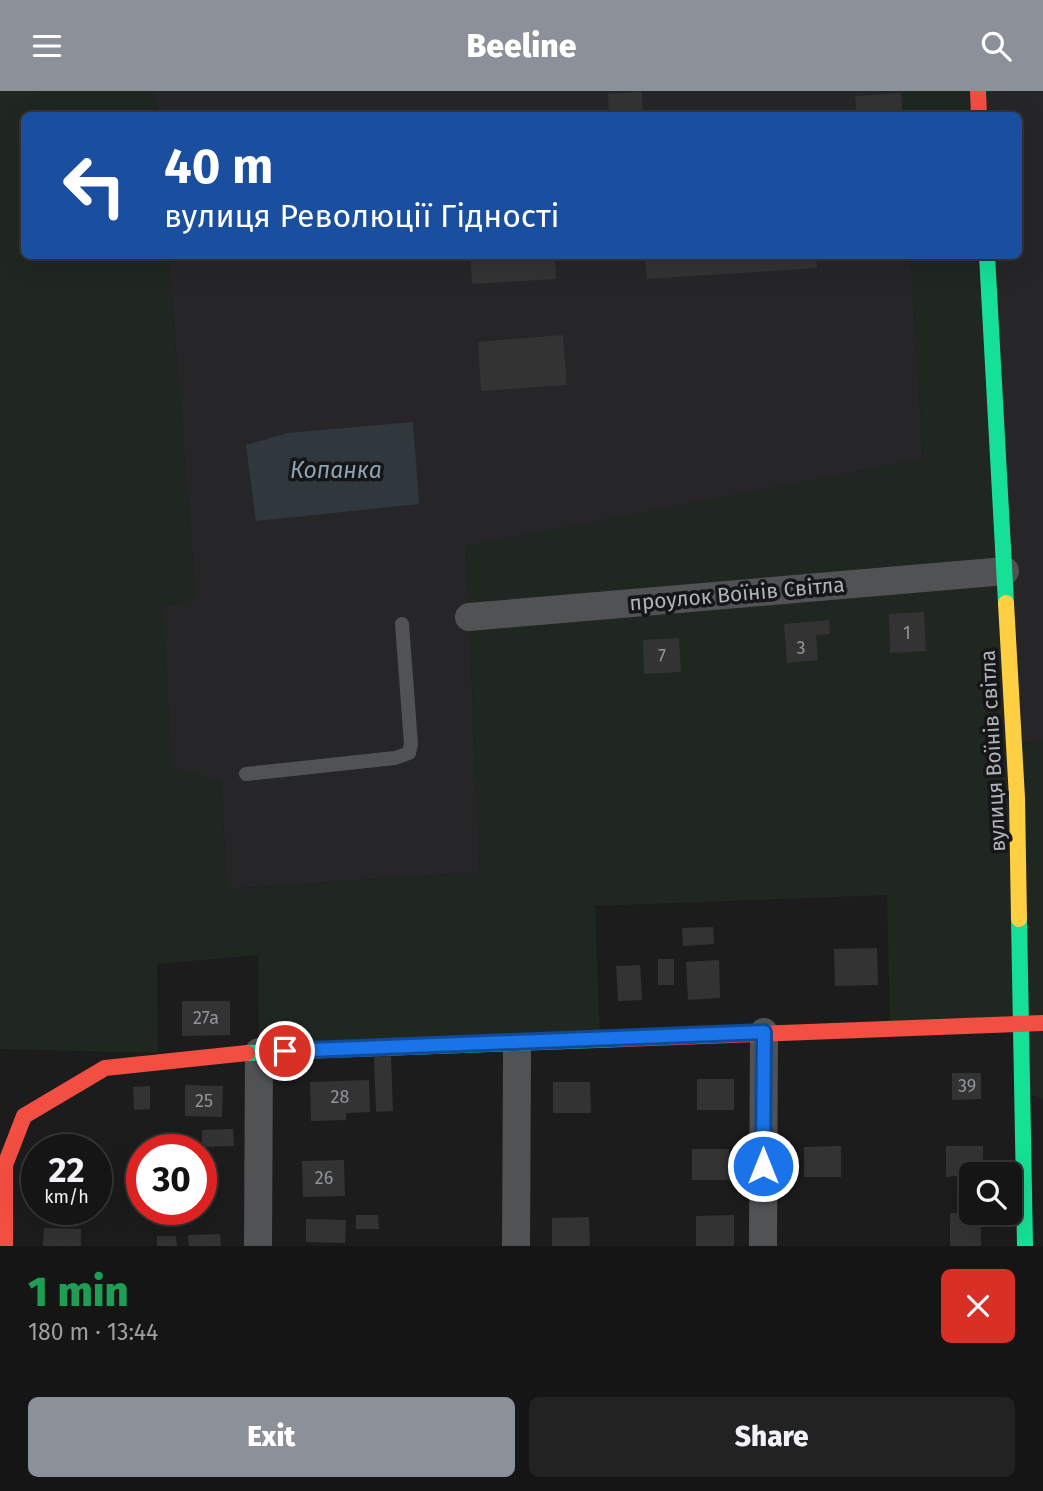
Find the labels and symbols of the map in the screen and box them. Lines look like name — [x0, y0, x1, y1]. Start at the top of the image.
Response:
water label: Копанка — [290, 456, 382, 484]
street label: проулок Воїнів Світла — [628, 572, 846, 616]
house number: 1 — [903, 622, 911, 644]
house number: 3 — [797, 637, 805, 659]
house number: 7 — [658, 645, 666, 667]
street label: вулиця Воїнів світла — [975, 649, 1011, 853]
house number: 27а — [193, 1007, 219, 1029]
pin — [255, 1021, 315, 1081]
house number: 39 — [958, 1075, 976, 1097]
house number: 28 — [331, 1086, 349, 1108]
house number: 25 — [195, 1090, 213, 1112]
position arrow — [726, 1129, 800, 1203]
speed limit sign: 30 — [126, 1134, 217, 1225]
house number: 26 — [315, 1167, 333, 1189]

